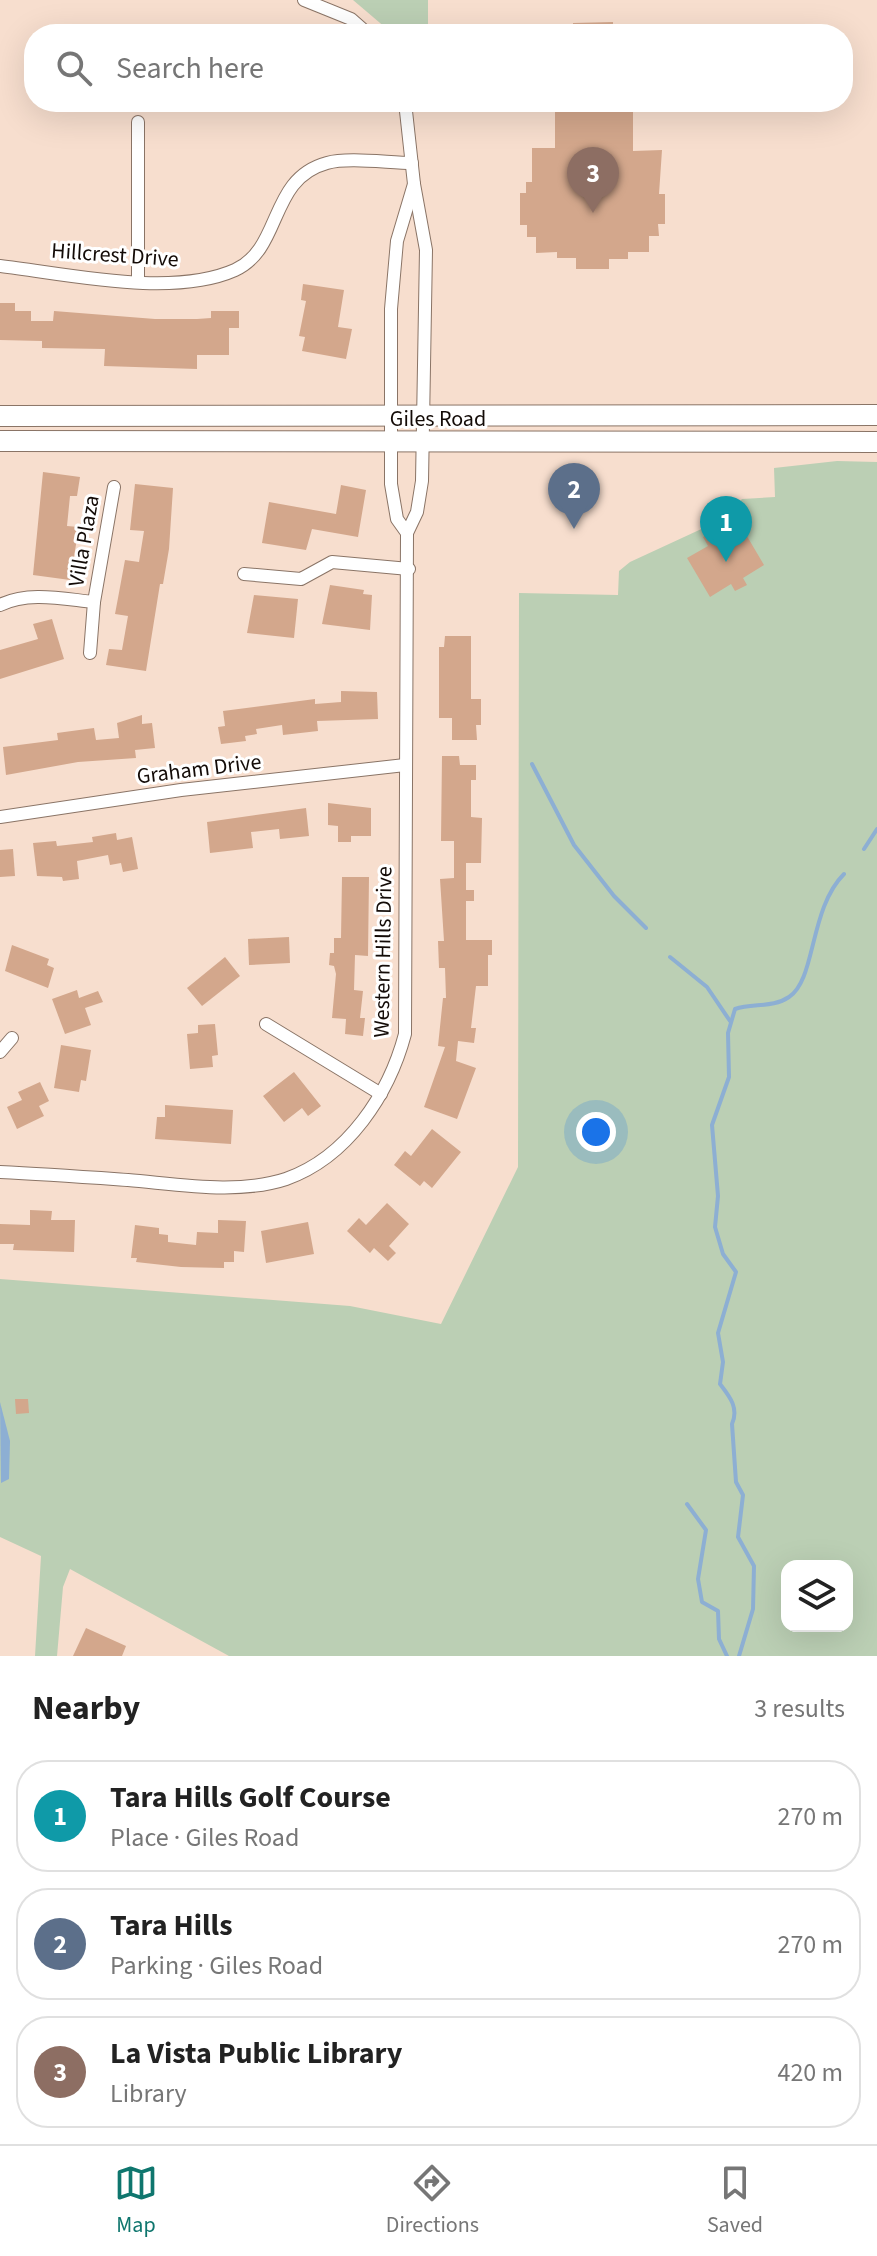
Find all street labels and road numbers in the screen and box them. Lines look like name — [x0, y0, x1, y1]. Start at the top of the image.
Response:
street label: Hillcrest Drive — [50, 235, 180, 275]
street label: Giles Road — [390, 403, 486, 435]
street label: Villa Plaza — [60, 493, 108, 589]
street label: Graham Drive — [135, 745, 263, 793]
street label: Western Hills Drive — [366, 866, 400, 1038]

